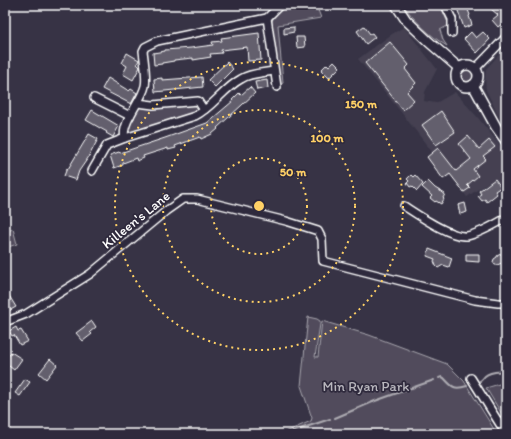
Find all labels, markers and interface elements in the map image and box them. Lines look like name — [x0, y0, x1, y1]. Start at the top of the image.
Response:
text: 150 m — [345, 97, 378, 111]
text: 100 m — [310, 131, 344, 145]
text: 50 m — [280, 165, 307, 179]
street label: Killeen's Lane — [99, 187, 174, 252]
centre of rings — [252, 199, 266, 213]
park label: Min Ryan Park — [322, 378, 410, 395]

